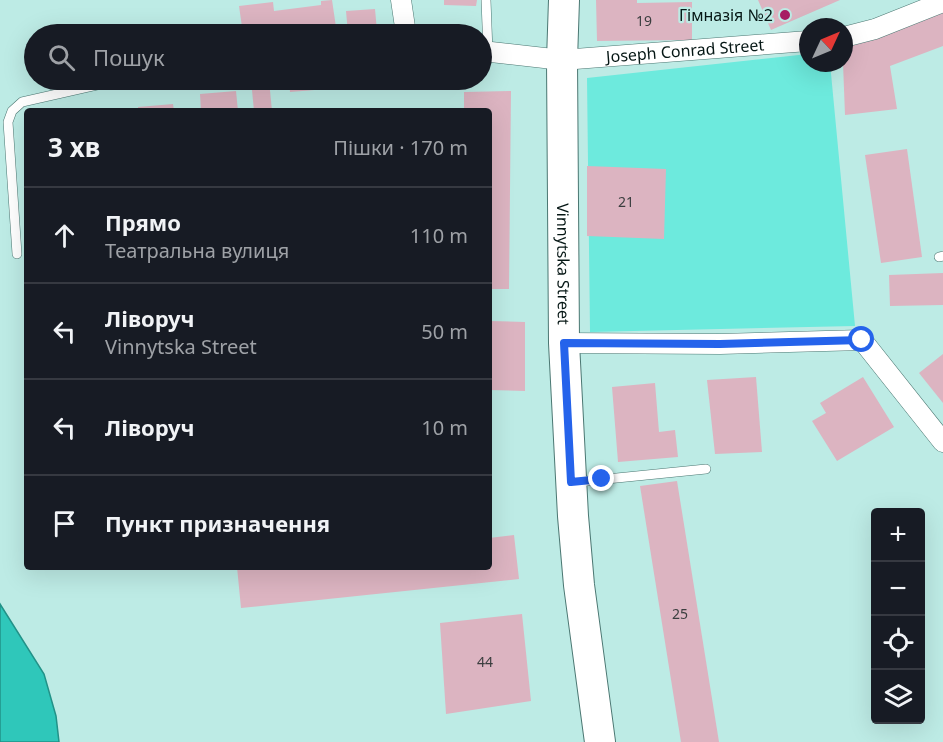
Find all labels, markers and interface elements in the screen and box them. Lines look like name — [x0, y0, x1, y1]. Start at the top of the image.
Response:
place label: Гімназія №2 — [679, 4, 773, 26]
marker: Гімназія №2 — [778, 8, 792, 22]
house number: 19 — [636, 11, 652, 30]
north arrow — [799, 18, 853, 72]
search box — [24, 24, 492, 90]
street label: Joseph Conrad Street — [603, 33, 765, 68]
icon: search — [45, 41, 78, 74]
text: Пошук — [93, 42, 165, 72]
text: 3 хв — [48, 129, 100, 165]
text: Пішки · 170 m — [333, 134, 468, 161]
house number: 21 — [618, 192, 634, 211]
street label: Vinnytska Street — [552, 203, 575, 325]
text: Прямо — [105, 207, 181, 237]
icon: ahead — [48, 219, 81, 252]
text: 110 m — [410, 222, 468, 249]
text: Театральна вулиця — [105, 237, 289, 264]
text: Ліворуч — [105, 303, 195, 333]
icon: left — [48, 315, 81, 348]
text: 50 m — [421, 318, 468, 345]
route start — [848, 326, 874, 352]
text: Vinnytska Street — [105, 333, 257, 360]
icon: left — [48, 411, 81, 444]
text: Ліворуч — [105, 412, 195, 442]
text: 10 m — [421, 414, 468, 441]
route end — [588, 465, 614, 491]
icon: arrive — [48, 507, 81, 540]
text: Пункт призначення — [105, 508, 330, 538]
map controls — [871, 508, 925, 724]
button: + — [871, 508, 925, 562]
button: − — [871, 562, 925, 616]
house number: 25 — [672, 604, 688, 623]
button: locate — [871, 616, 925, 670]
house number: 44 — [477, 652, 493, 671]
button: layers — [871, 670, 925, 724]

